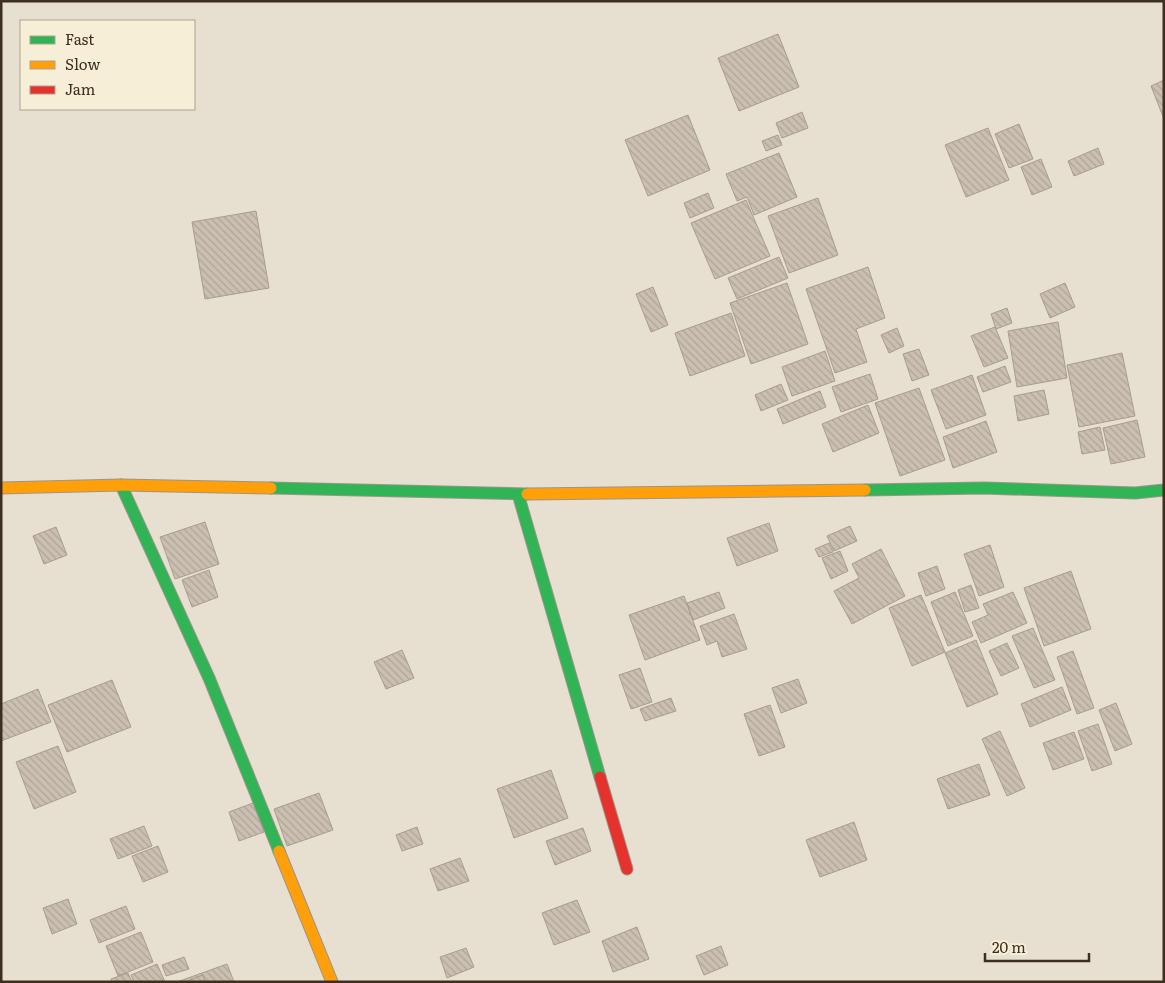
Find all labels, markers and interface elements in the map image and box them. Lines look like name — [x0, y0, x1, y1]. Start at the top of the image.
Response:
legend — [20, 20, 195, 110]
text: Fast — [65, 27, 94, 50]
text: Slow — [65, 52, 100, 75]
text: Jam — [65, 77, 96, 100]
scale bar — [985, 930, 1089, 962]
text: 20 m — [992, 935, 1026, 958]

